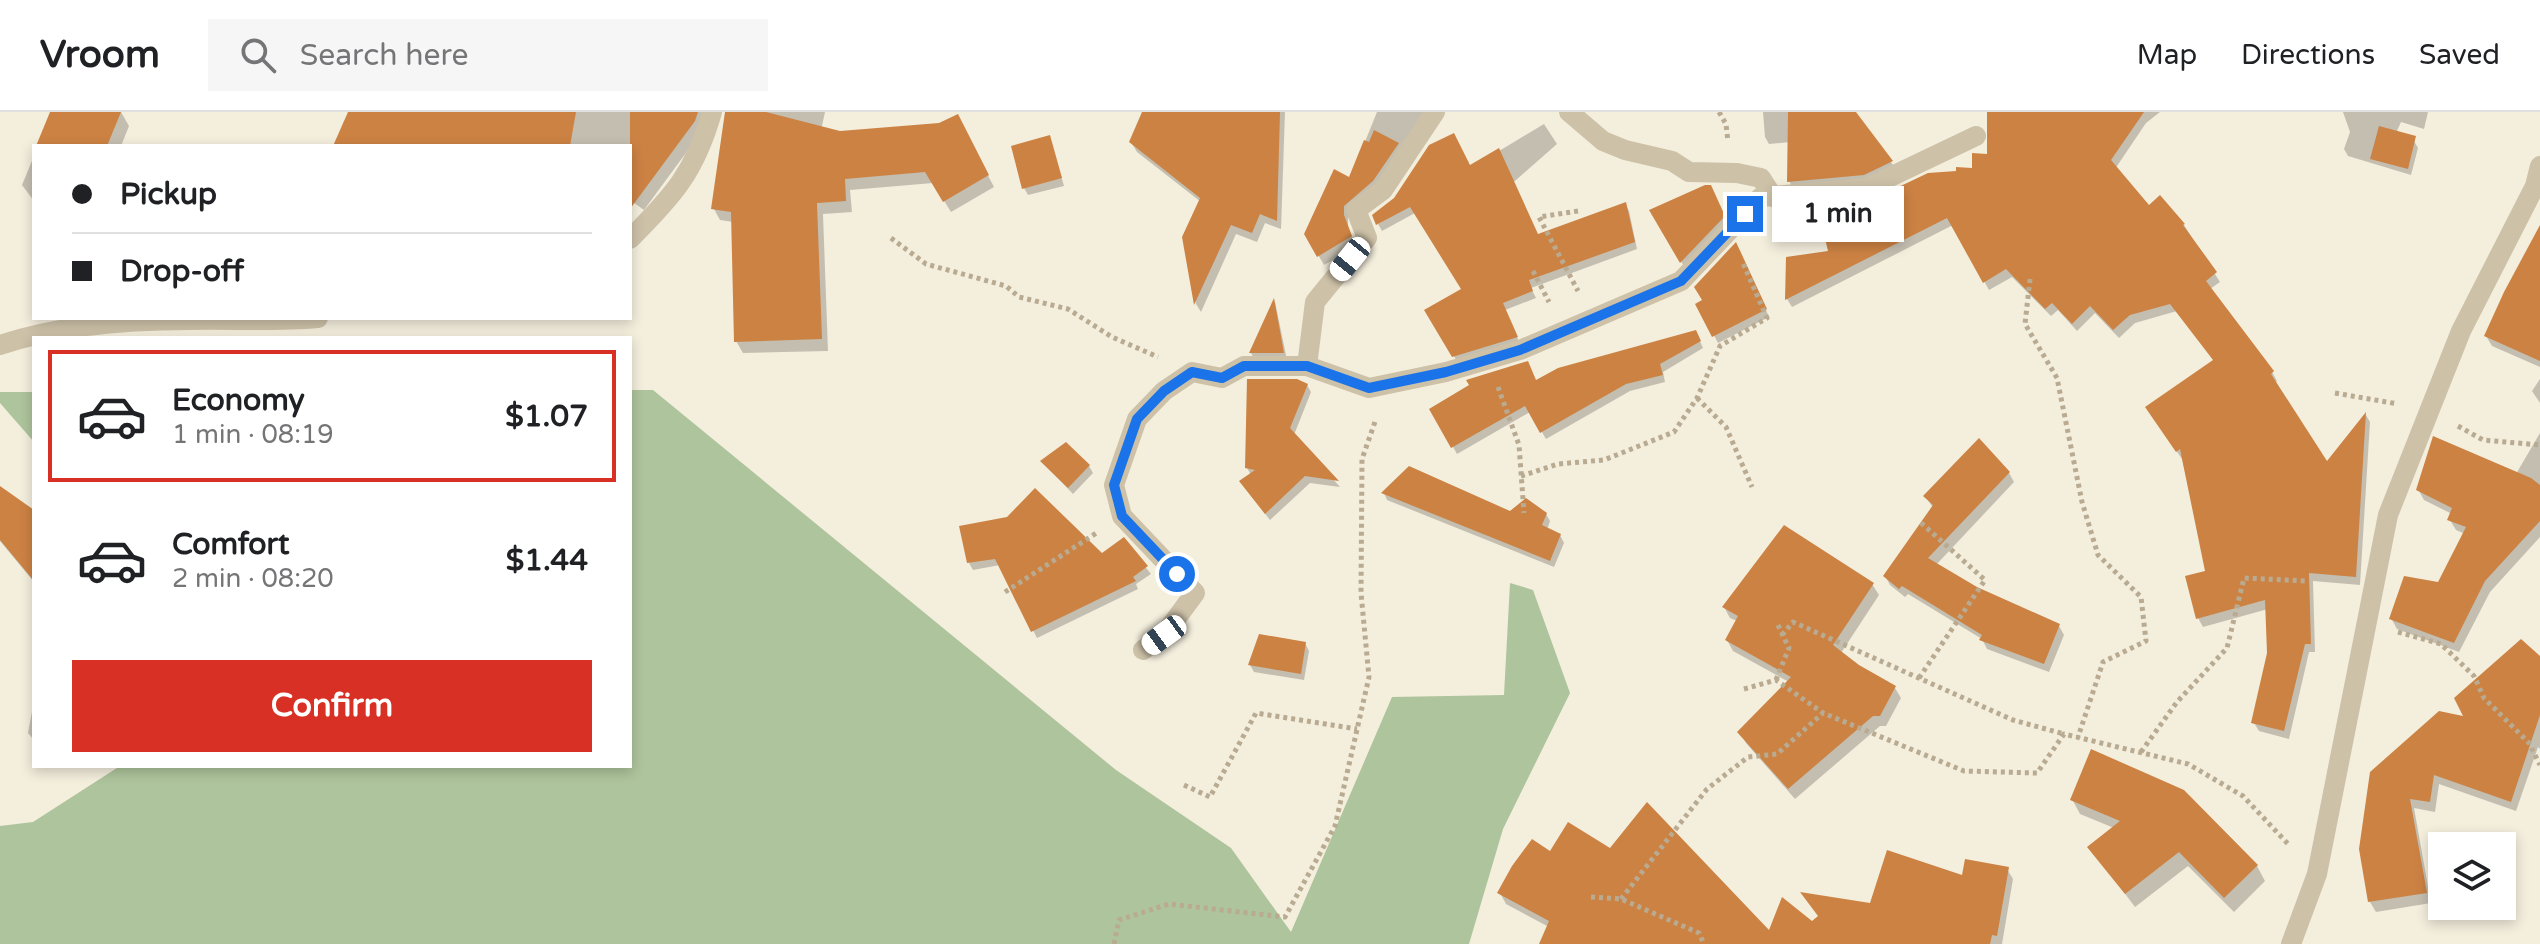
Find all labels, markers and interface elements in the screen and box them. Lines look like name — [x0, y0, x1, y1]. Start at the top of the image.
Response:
search box — [208, 19, 768, 91]
text: Vroom — [40, 32, 160, 78]
icon: search — [236, 33, 280, 77]
text: Search here — [300, 37, 468, 74]
text: Map — [2137, 38, 2197, 72]
text: Directions — [2241, 38, 2375, 72]
text: Saved — [2419, 38, 2500, 72]
text: Pickup — [120, 176, 217, 213]
callout: 1 min — [1773, 186, 1905, 242]
route end — [1727, 196, 1763, 232]
text: 1 min — [1803, 198, 1873, 229]
car — [1326, 233, 1374, 285]
text: Drop-off — [120, 253, 244, 290]
icon: car — [76, 380, 148, 452]
text: Economy — [172, 382, 305, 419]
text: $1.07 — [505, 398, 588, 435]
text: 1 min · 08:19 — [172, 419, 334, 450]
icon: car — [76, 524, 148, 596]
text: Comfort — [172, 526, 290, 563]
text: $1.44 — [506, 542, 588, 579]
route start — [1159, 556, 1195, 592]
text: 2 min · 08:20 — [172, 563, 334, 594]
car — [1138, 611, 1190, 659]
button: Confirm — [72, 660, 592, 752]
map controls — [2428, 832, 2516, 920]
button: layers — [2428, 832, 2516, 920]

